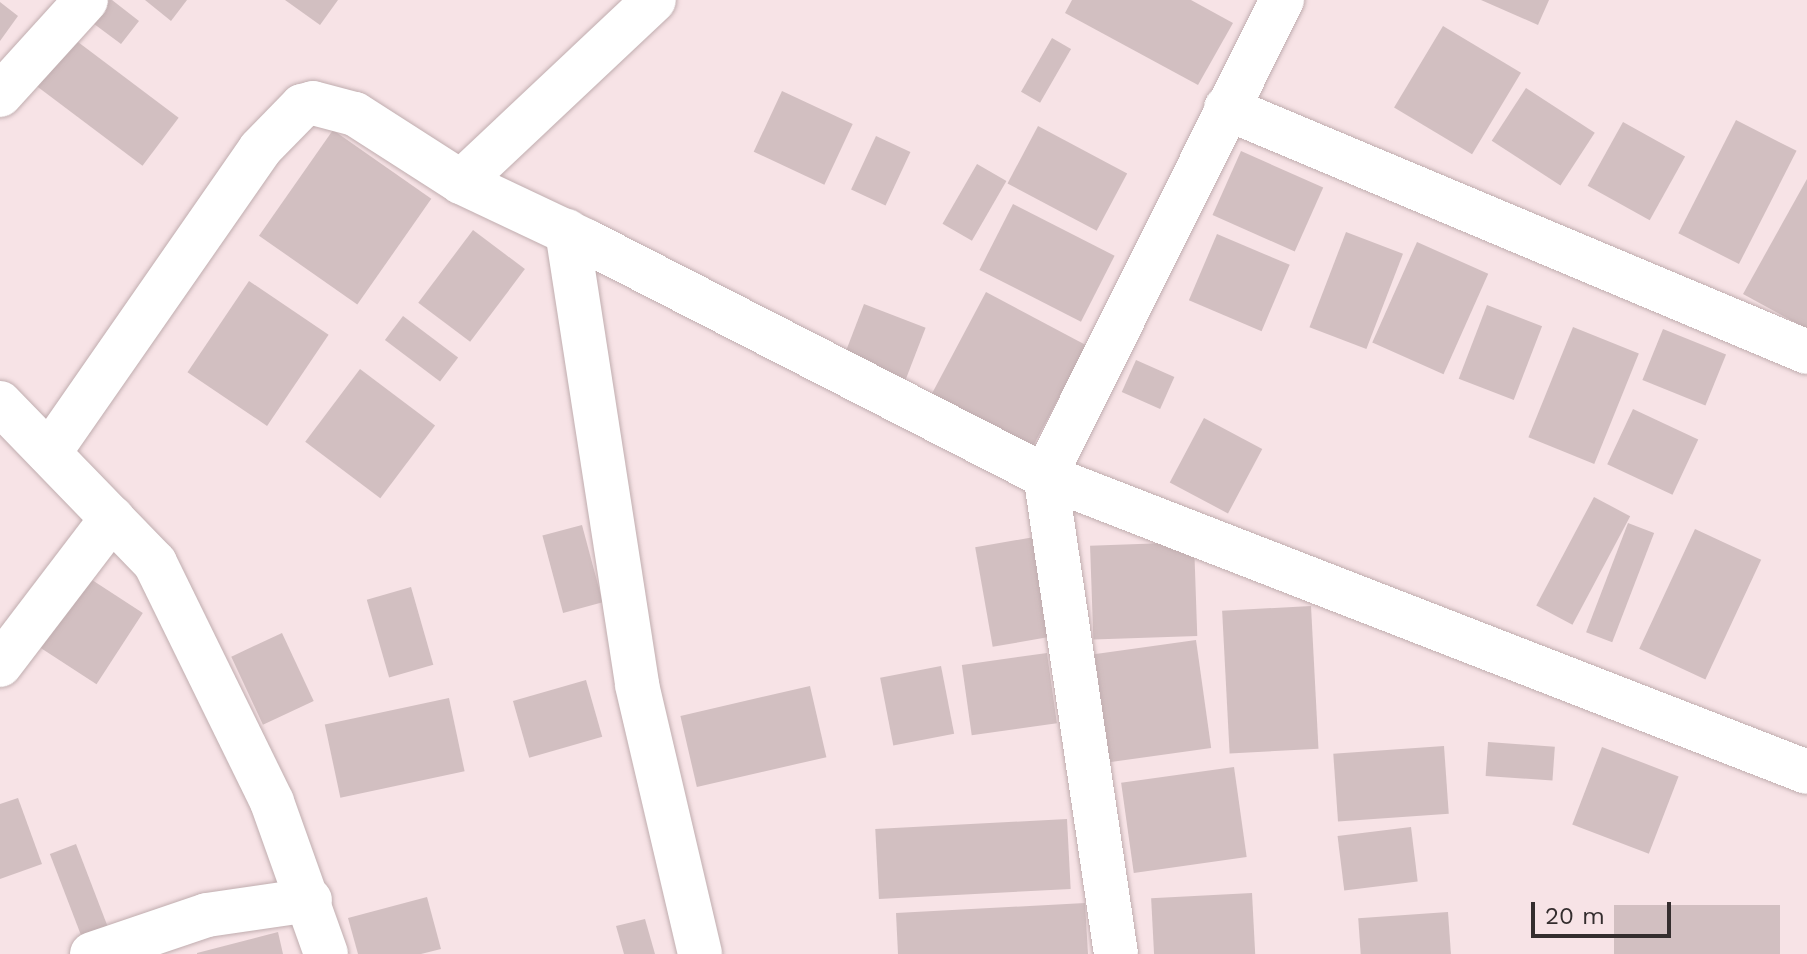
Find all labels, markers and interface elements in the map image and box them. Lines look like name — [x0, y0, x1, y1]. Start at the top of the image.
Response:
scale bar — [1535, 886, 1675, 936]
text: 20 m — [1545, 902, 1605, 930]

